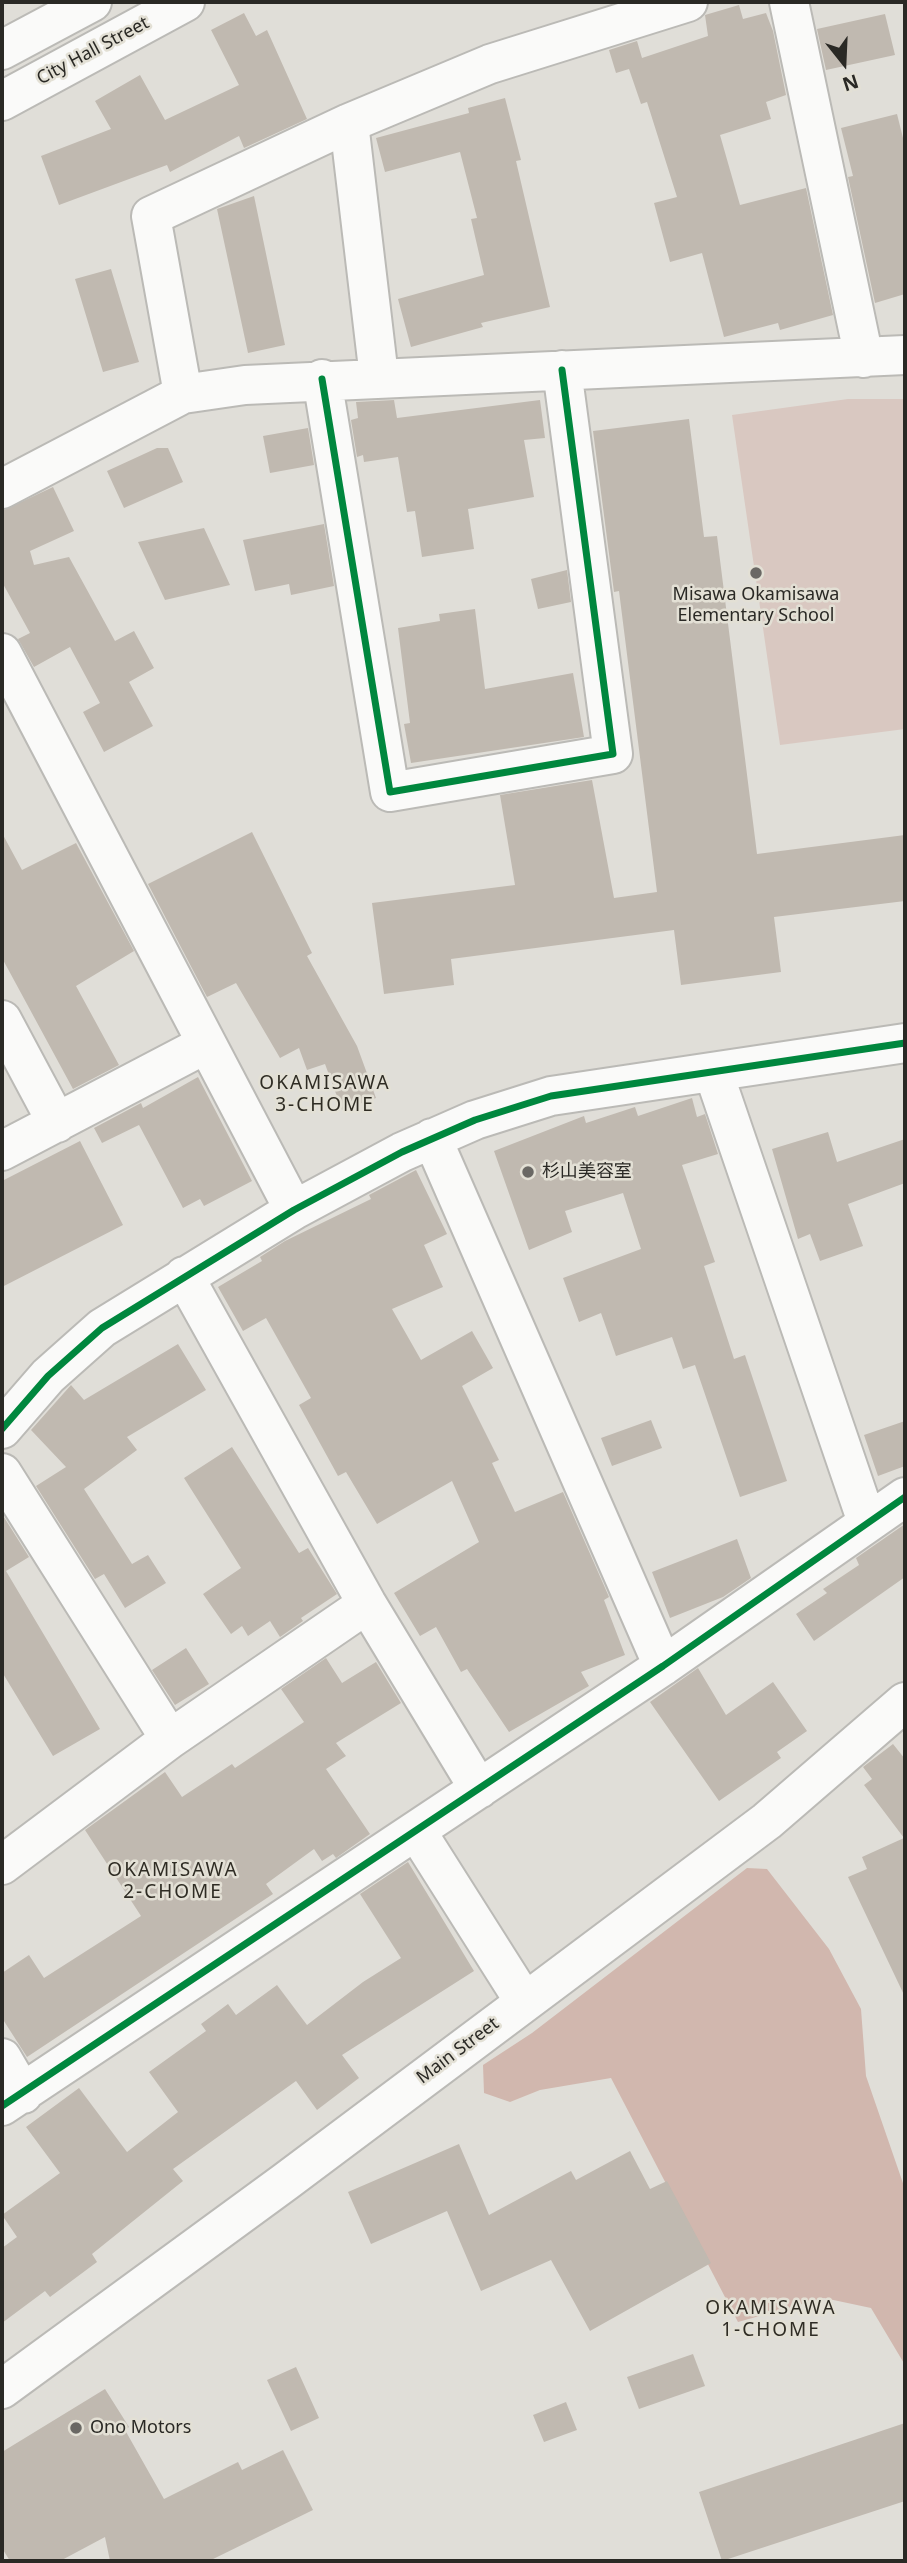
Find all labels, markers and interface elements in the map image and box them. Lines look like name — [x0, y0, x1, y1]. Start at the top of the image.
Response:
street label: City Hall Street — [33, 12, 153, 90]
north arrow — [809, 28, 879, 98]
text: N — [839, 68, 862, 98]
marker: Misawa Okamisawa Elementary School — [748, 565, 764, 581]
place label: Misawa Okamisawa Elementary School — [673, 584, 839, 626]
district label: OKAMISAWA 3-CHOME — [260, 1073, 390, 1117]
place label: 杉山美容室 — [542, 1161, 632, 1183]
marker: 杉山美容室 — [520, 1164, 536, 1180]
district label: OKAMISAWA 2-CHOME — [108, 1860, 238, 1904]
street label: Main Street — [413, 2013, 503, 2089]
district label: OKAMISAWA 1-CHOME — [706, 2298, 836, 2342]
place label: Ono Motors — [90, 2417, 191, 2439]
marker: Ono Motors — [68, 2420, 84, 2436]

